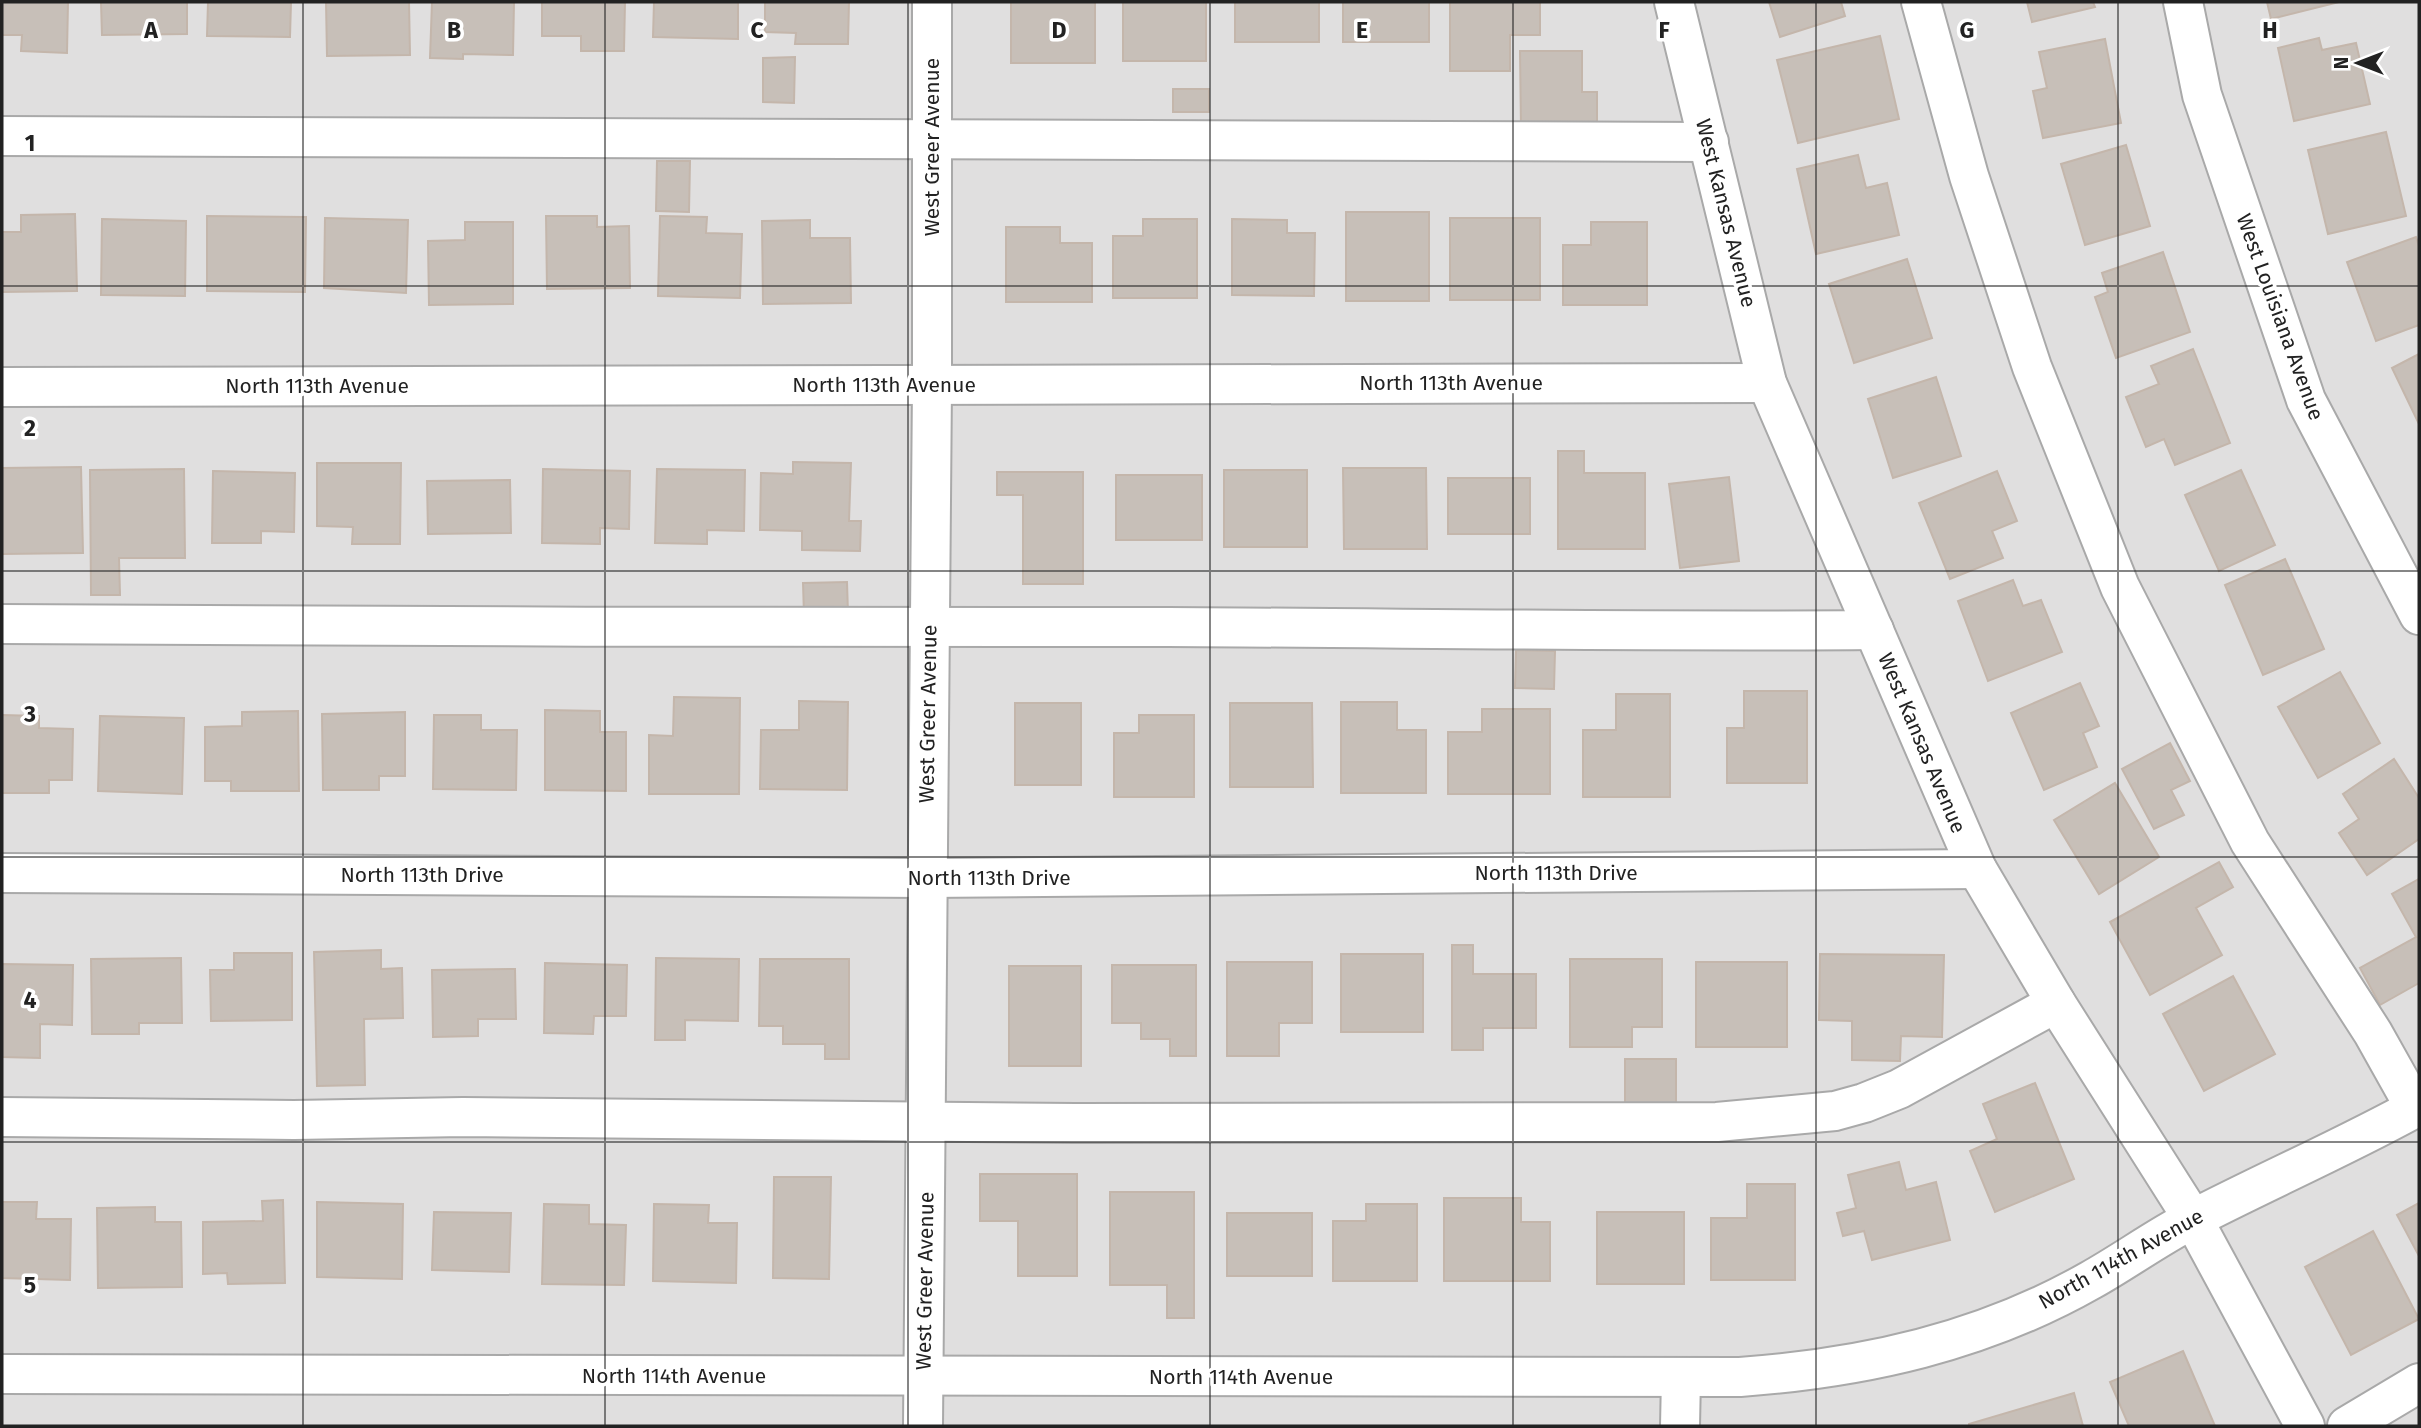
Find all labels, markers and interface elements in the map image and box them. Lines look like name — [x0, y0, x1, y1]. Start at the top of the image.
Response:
text: A — [143, 16, 158, 44]
text: B — [447, 16, 461, 44]
text: C — [750, 16, 764, 44]
text: D — [1052, 16, 1067, 44]
text: E — [1356, 16, 1368, 44]
text: F — [1658, 16, 1670, 44]
text: G — [1960, 16, 1974, 44]
text: H — [2262, 16, 2278, 44]
north arrow — [2323, 28, 2393, 98]
text: N — [2330, 57, 2353, 69]
street label: West Greer Avenue — [919, 58, 945, 236]
street label: West Kansas Avenue — [1690, 116, 1762, 310]
text: 1 — [25, 129, 35, 157]
street label: West Louisiana Avenue — [2230, 210, 2330, 424]
street label: North 113th Avenue — [1359, 370, 1543, 396]
street label: North 113th Avenue — [792, 372, 976, 398]
street label: North 113th Avenue — [225, 373, 409, 399]
text: 2 — [24, 414, 36, 442]
street label: West Greer Avenue — [913, 625, 943, 803]
street label: West Kansas Avenue — [1872, 649, 1972, 837]
text: 3 — [23, 700, 36, 728]
street label: North 113th Drive — [1474, 860, 1638, 886]
street label: North 113th Drive — [340, 862, 504, 888]
street label: North 113th Drive — [907, 865, 1071, 891]
text: 4 — [24, 986, 37, 1014]
street label: West Greer Avenue — [910, 1192, 940, 1370]
street label: North 114th Avenue — [2034, 1203, 2208, 1315]
text: 5 — [24, 1271, 36, 1299]
street label: North 114th Avenue — [582, 1363, 766, 1389]
street label: North 114th Avenue — [1149, 1364, 1333, 1390]

